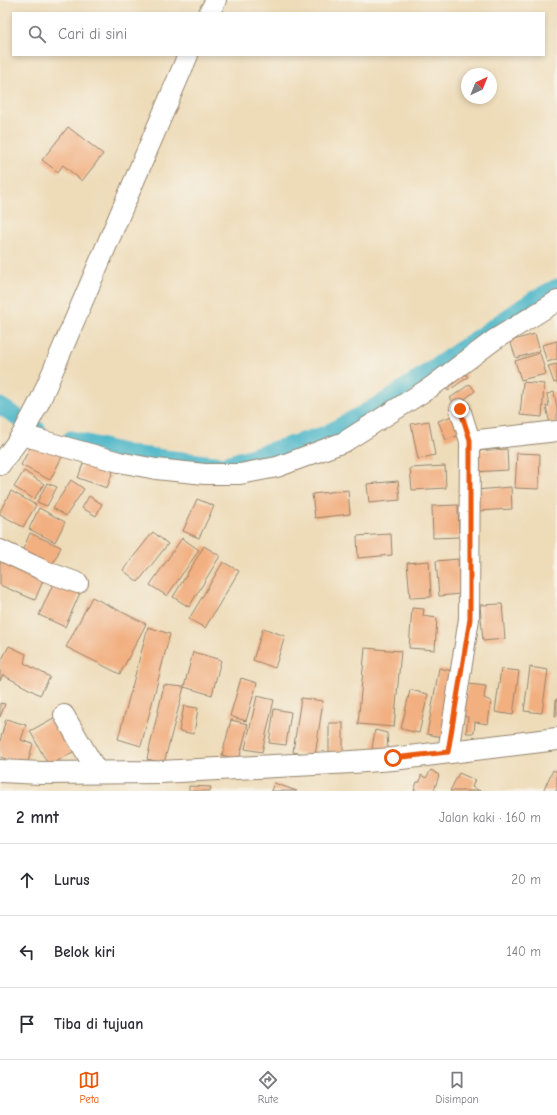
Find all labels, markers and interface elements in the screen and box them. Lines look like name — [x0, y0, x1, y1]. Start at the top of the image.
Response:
search box — [12, 12, 545, 56]
icon: search — [26, 23, 48, 45]
text: Cari di sini — [58, 25, 127, 43]
north arrow — [461, 68, 497, 104]
route end — [451, 400, 469, 418]
route start — [384, 749, 402, 767]
text: 2 mnt — [16, 808, 59, 827]
text: Jalan kaki · 160 m — [439, 810, 541, 825]
icon: ahead — [16, 869, 38, 891]
text: Lurus — [54, 871, 90, 889]
text: 20 m — [511, 872, 541, 887]
icon: left — [16, 941, 38, 963]
text: Belok kiri — [54, 943, 115, 961]
text: 140 m — [507, 944, 541, 959]
icon: arrive — [16, 1013, 38, 1035]
text: Tiba di tujuan — [54, 1015, 143, 1033]
tab: Peta — [78, 1069, 100, 1106]
tab: Rute — [257, 1069, 279, 1106]
tab: Disimpan — [435, 1069, 479, 1106]

